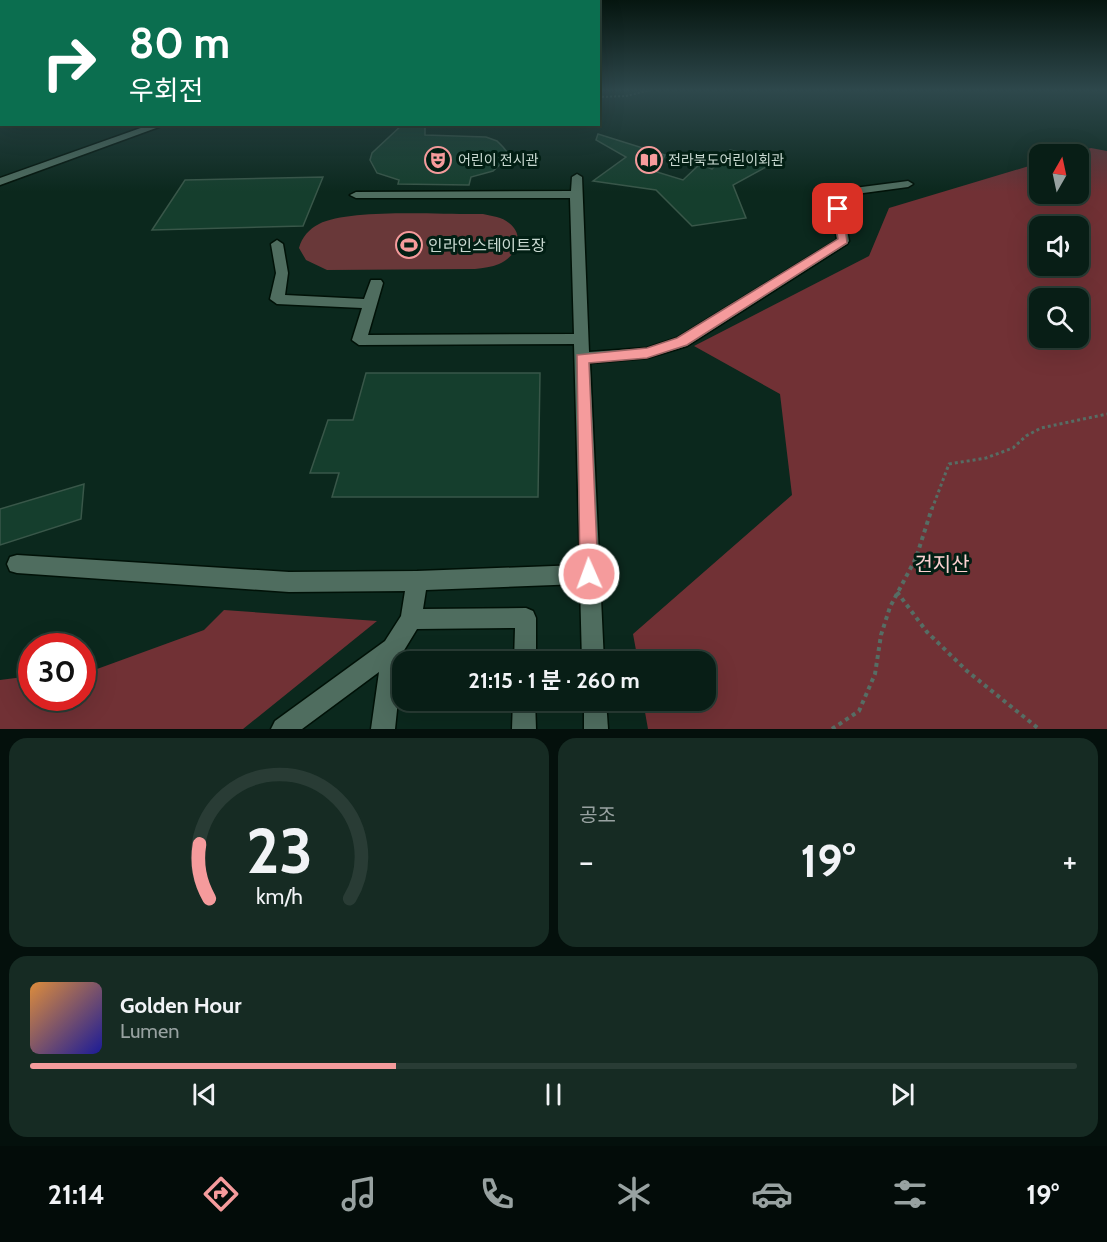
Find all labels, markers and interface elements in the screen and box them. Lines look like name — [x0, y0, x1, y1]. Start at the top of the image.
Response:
text: 80 m — [129, 17, 230, 69]
icon: right — [30, 24, 108, 102]
text: 우회전 — [129, 74, 204, 107]
north arrow — [1029, 144, 1089, 204]
map controls — [1029, 144, 1089, 348]
theatre icon: 어린이 전시관 — [423, 145, 453, 175]
library icon: 전라북도어린이회관 — [634, 145, 664, 175]
place label: 어린이 전시관 — [458, 151, 539, 169]
place label: 전라북도어린이회관 — [668, 151, 784, 169]
pin — [812, 183, 863, 234]
icon: arrive — [821, 192, 854, 225]
button: sound — [1029, 216, 1089, 276]
sports icon: 인라인스테이트장 — [394, 230, 424, 260]
place label: 인라인스테이트장 — [428, 236, 546, 255]
button: search — [1029, 288, 1089, 348]
position arrow — [557, 542, 621, 606]
park label: 건지산 — [914, 552, 970, 576]
speed limit sign: 30 — [18, 633, 96, 711]
text: 21:15 · 1 분 · 260 m — [468, 667, 640, 694]
text: 공조 — [579, 803, 616, 827]
text: 23 — [246, 813, 312, 889]
text: 19° — [801, 834, 855, 888]
text: − — [579, 841, 594, 881]
text: + — [1062, 841, 1077, 881]
text: km/h — [256, 884, 302, 910]
text: Golden Hour — [120, 992, 241, 1019]
text: Lumen — [120, 1019, 179, 1043]
icon: previous — [188, 1078, 221, 1111]
icon: pause — [537, 1078, 570, 1111]
icon: next — [886, 1078, 919, 1111]
icon: directions — [200, 1173, 242, 1215]
icon: music — [338, 1173, 380, 1215]
icon: phone — [476, 1173, 518, 1215]
icon: climate — [613, 1173, 655, 1215]
icon: car — [751, 1173, 793, 1215]
icon: filters — [889, 1173, 931, 1215]
text: 21:14 — [48, 1178, 105, 1211]
text: 19° — [1026, 1178, 1059, 1211]

